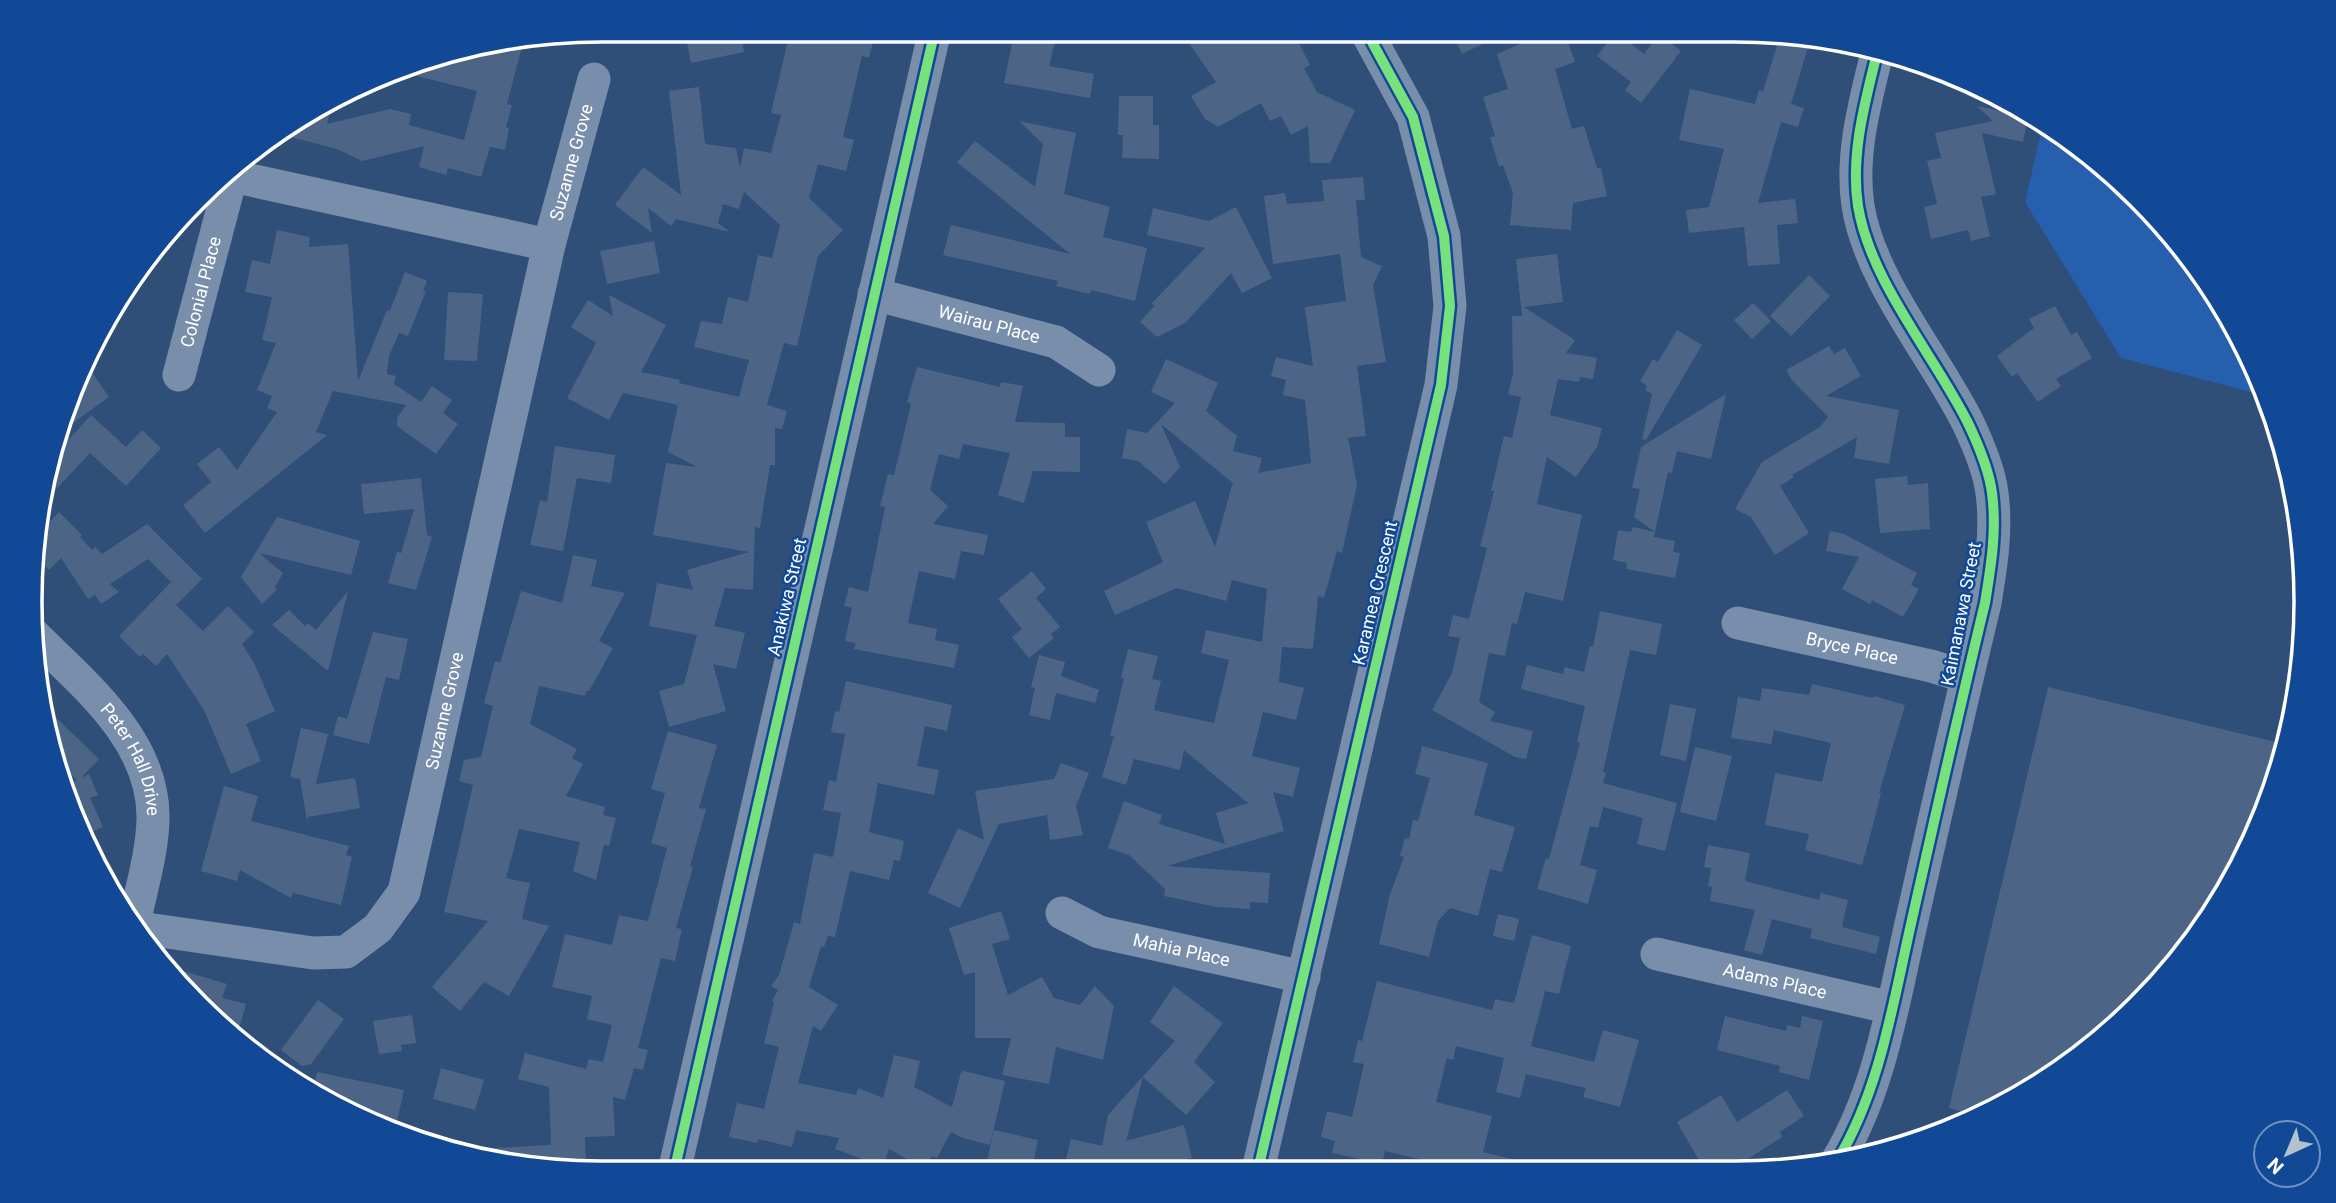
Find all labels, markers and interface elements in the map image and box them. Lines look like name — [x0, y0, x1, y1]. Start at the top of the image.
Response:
street label: Suzanne Grove — [545, 102, 597, 223]
street label: Colonial Place — [176, 234, 225, 350]
street label: Wairau Place — [936, 300, 1042, 347]
street label: Karamea Crescent — [1348, 519, 1401, 667]
street label: Anakiwa Street — [763, 536, 810, 658]
street label: Kaimanawa Street — [1936, 540, 1985, 688]
street label: Bryce Place — [1804, 628, 1900, 668]
street label: Suzanne Grove — [421, 650, 467, 771]
street label: Peter Hall Drive — [97, 699, 164, 816]
street label: Mahia Place — [1131, 929, 1232, 970]
street label: Adams Place — [1721, 959, 1829, 1003]
north arrow — [2252, 1119, 2322, 1189]
text: N — [2263, 1153, 2288, 1179]

